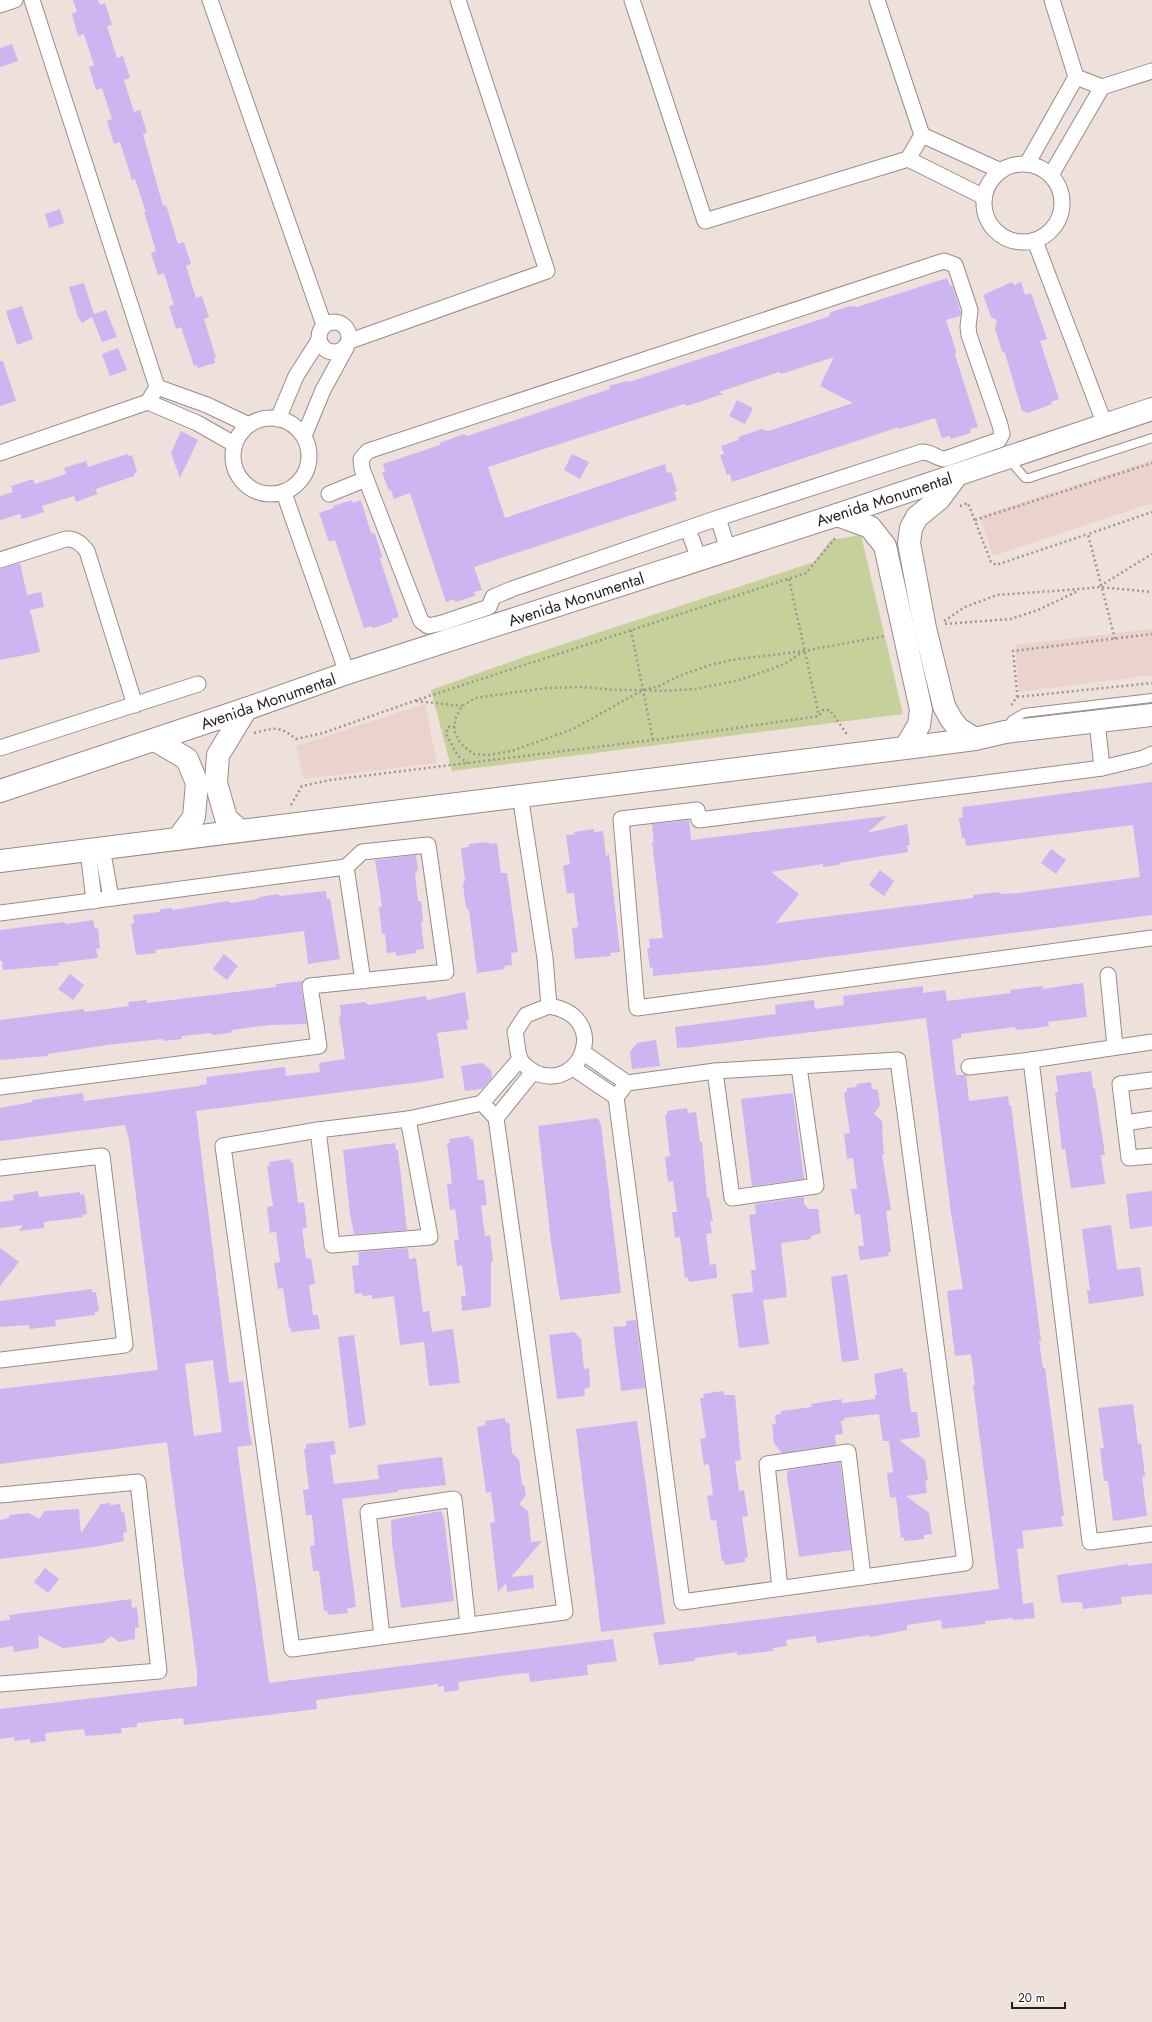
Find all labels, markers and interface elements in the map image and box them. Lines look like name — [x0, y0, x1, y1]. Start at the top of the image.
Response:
street label: Avenida Monumental — [813, 467, 955, 532]
street label: Avenida Monumental — [505, 567, 647, 632]
street label: Avenida Monumental — [197, 668, 339, 735]
scale bar — [1012, 1984, 1065, 2010]
text: 20 m — [1018, 1989, 1045, 2007]

